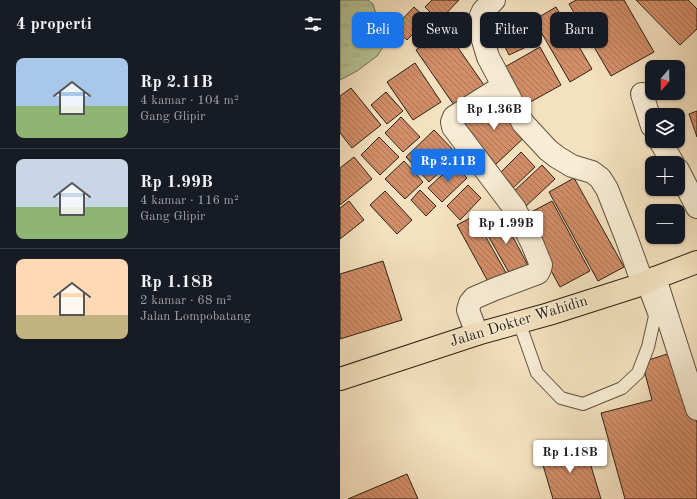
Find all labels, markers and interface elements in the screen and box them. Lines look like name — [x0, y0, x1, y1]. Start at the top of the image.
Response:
chip: Beli — [352, 12, 404, 48]
chip: Sewa — [412, 12, 472, 48]
chip: Filter — [480, 12, 542, 48]
chip: Baru — [550, 12, 608, 48]
icon: filters — [302, 13, 324, 35]
text: 4 properti — [16, 16, 92, 33]
north arrow — [645, 60, 685, 100]
map controls — [645, 60, 685, 244]
icon: home — [48, 74, 96, 122]
text: Rp 2.11B — [140, 74, 213, 91]
text: 4 kamar · 104 m² — [140, 94, 239, 107]
pin: Rp 1.36B — [453, 97, 535, 131]
text: Rp 1.36B — [466, 103, 522, 116]
button: layers — [645, 108, 685, 148]
text: Gang Glipir — [140, 110, 205, 123]
pin: Rp 2.11B — [407, 149, 489, 183]
text: Rp 2.11B — [420, 155, 476, 168]
button: + — [645, 156, 685, 196]
text: Rp 1.99B — [140, 174, 213, 191]
icon: home — [48, 175, 96, 223]
text: 4 kamar · 116 m² — [140, 194, 239, 207]
button: − — [645, 204, 685, 244]
text: Gang Glipir — [140, 210, 205, 223]
pin: Rp 1.99B — [465, 211, 547, 245]
text: Rp 1.99B — [478, 217, 534, 230]
text: Rp 1.18B — [140, 274, 213, 291]
icon: home — [48, 275, 96, 323]
text: 2 kamar · 68 m² — [140, 294, 231, 307]
street label: Jalan Dokter Wahidin — [448, 294, 590, 350]
text: Jalan Lompobatang — [140, 310, 251, 323]
pin: Rp 1.18B — [529, 440, 611, 474]
text: Rp 1.18B — [542, 446, 598, 459]

